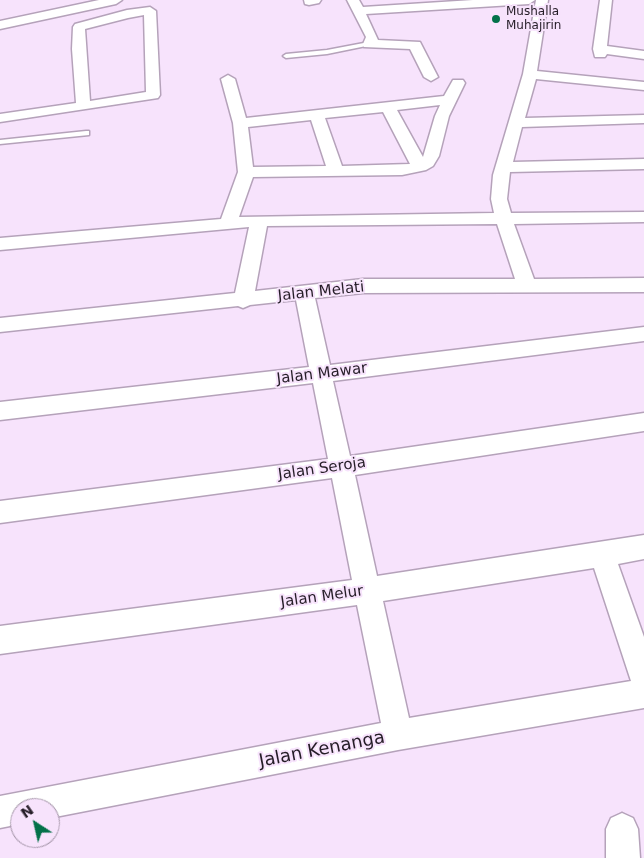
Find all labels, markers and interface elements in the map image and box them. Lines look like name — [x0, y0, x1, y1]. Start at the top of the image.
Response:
place label: Mushalla Muhajirin — [506, 5, 561, 33]
marker: Mushalla Muhajirin — [490, 13, 502, 25]
street label: Jalan Melati — [277, 279, 365, 305]
street label: Jalan Mawar — [276, 360, 368, 388]
street label: Jalan Seroja — [277, 454, 367, 484]
street label: Jalan Melur — [280, 582, 364, 612]
street label: Jalan Kenanga — [257, 727, 387, 773]
north arrow — [10, 798, 60, 848]
text: N — [18, 802, 36, 821]

